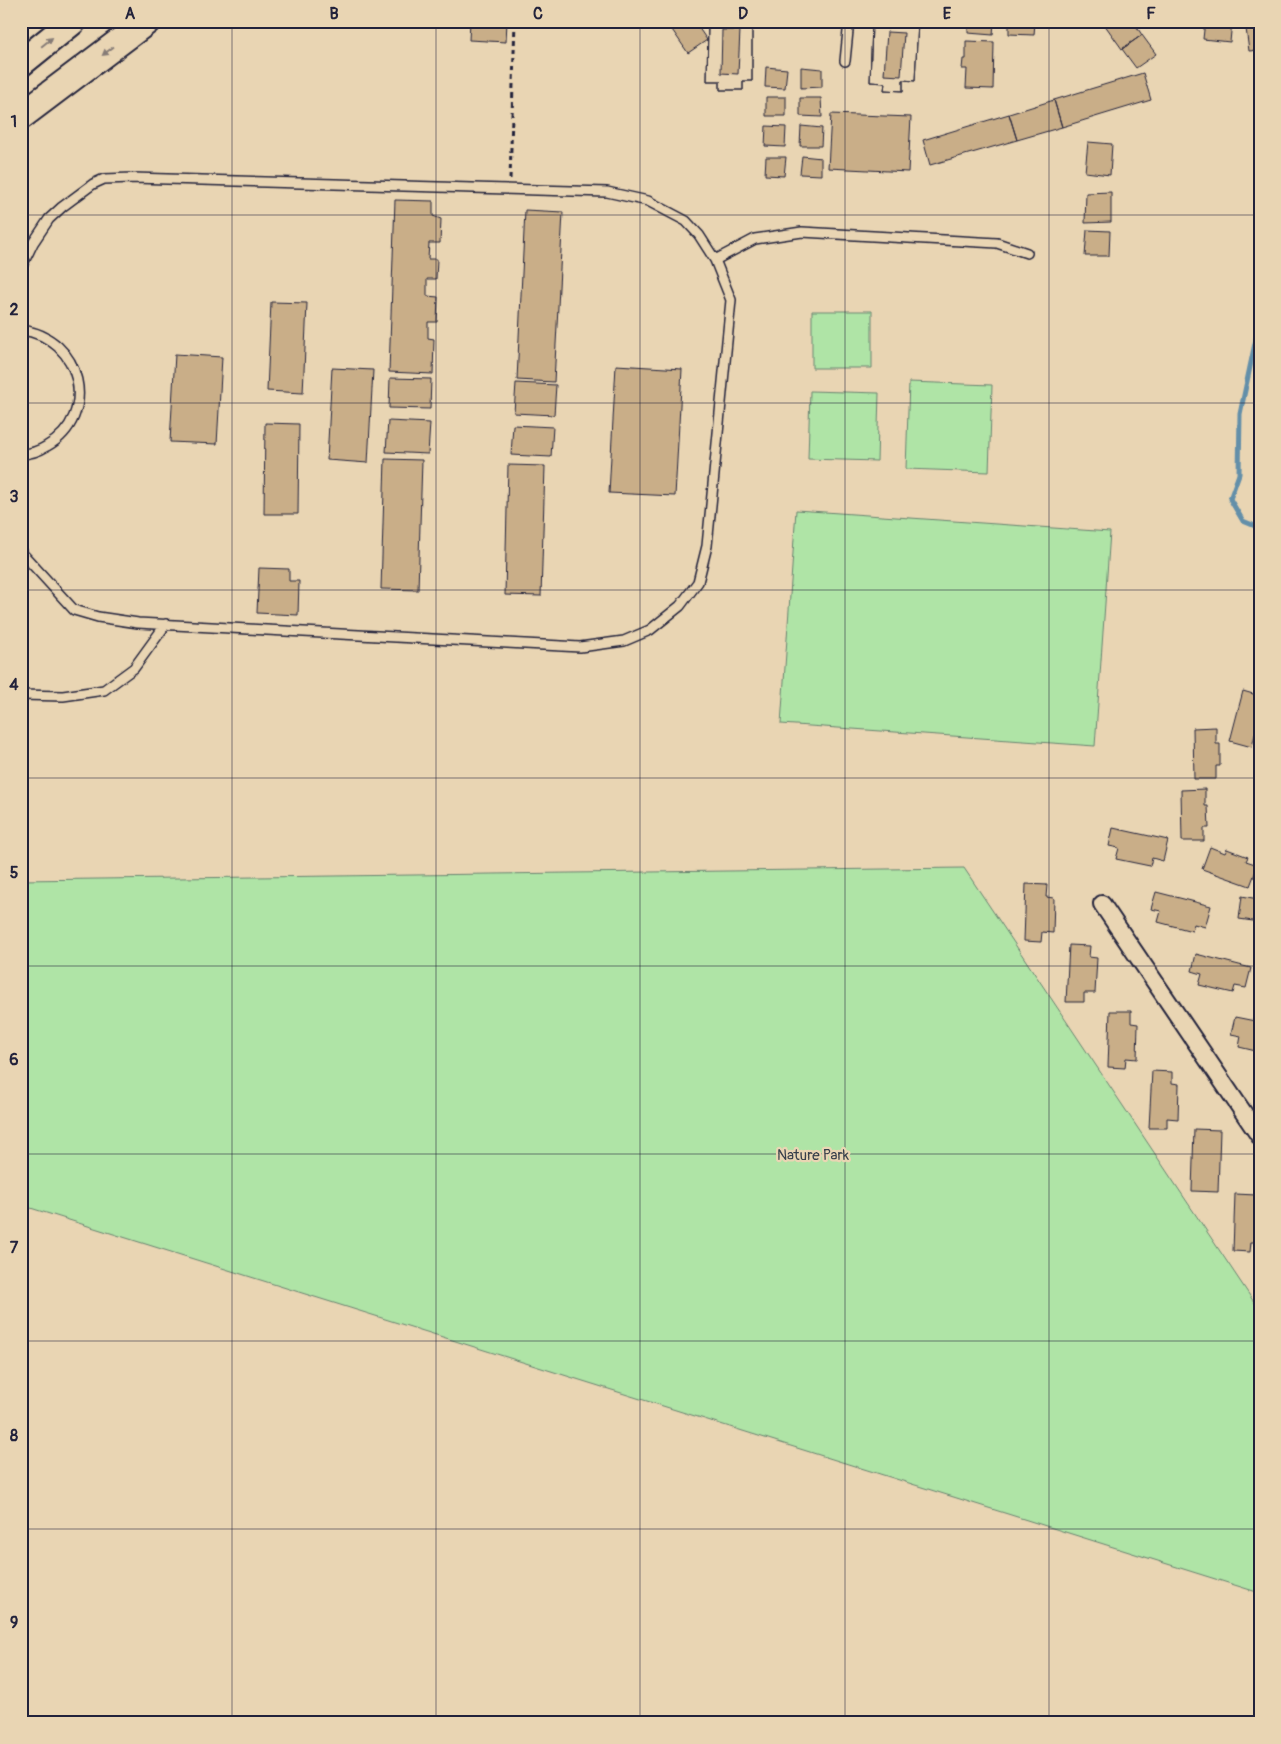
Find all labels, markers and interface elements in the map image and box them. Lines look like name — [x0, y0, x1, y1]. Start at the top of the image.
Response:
text: A — [125, 4, 136, 24]
text: B — [329, 4, 339, 24]
text: C — [533, 4, 543, 24]
text: D — [738, 4, 748, 24]
text: E — [943, 4, 952, 24]
text: F — [1146, 4, 1156, 24]
one-way arrow — [40, 37, 53, 48]
one-way arrow — [102, 45, 115, 56]
text: 1 — [11, 112, 17, 132]
text: 2 — [10, 300, 19, 320]
text: 3 — [10, 487, 19, 507]
text: 4 — [9, 675, 19, 695]
text: 5 — [10, 863, 19, 883]
text: 6 — [9, 1050, 19, 1070]
park label: Nature Park — [777, 1146, 850, 1165]
text: 7 — [10, 1238, 19, 1258]
text: 8 — [10, 1426, 18, 1446]
text: 9 — [10, 1613, 18, 1633]

